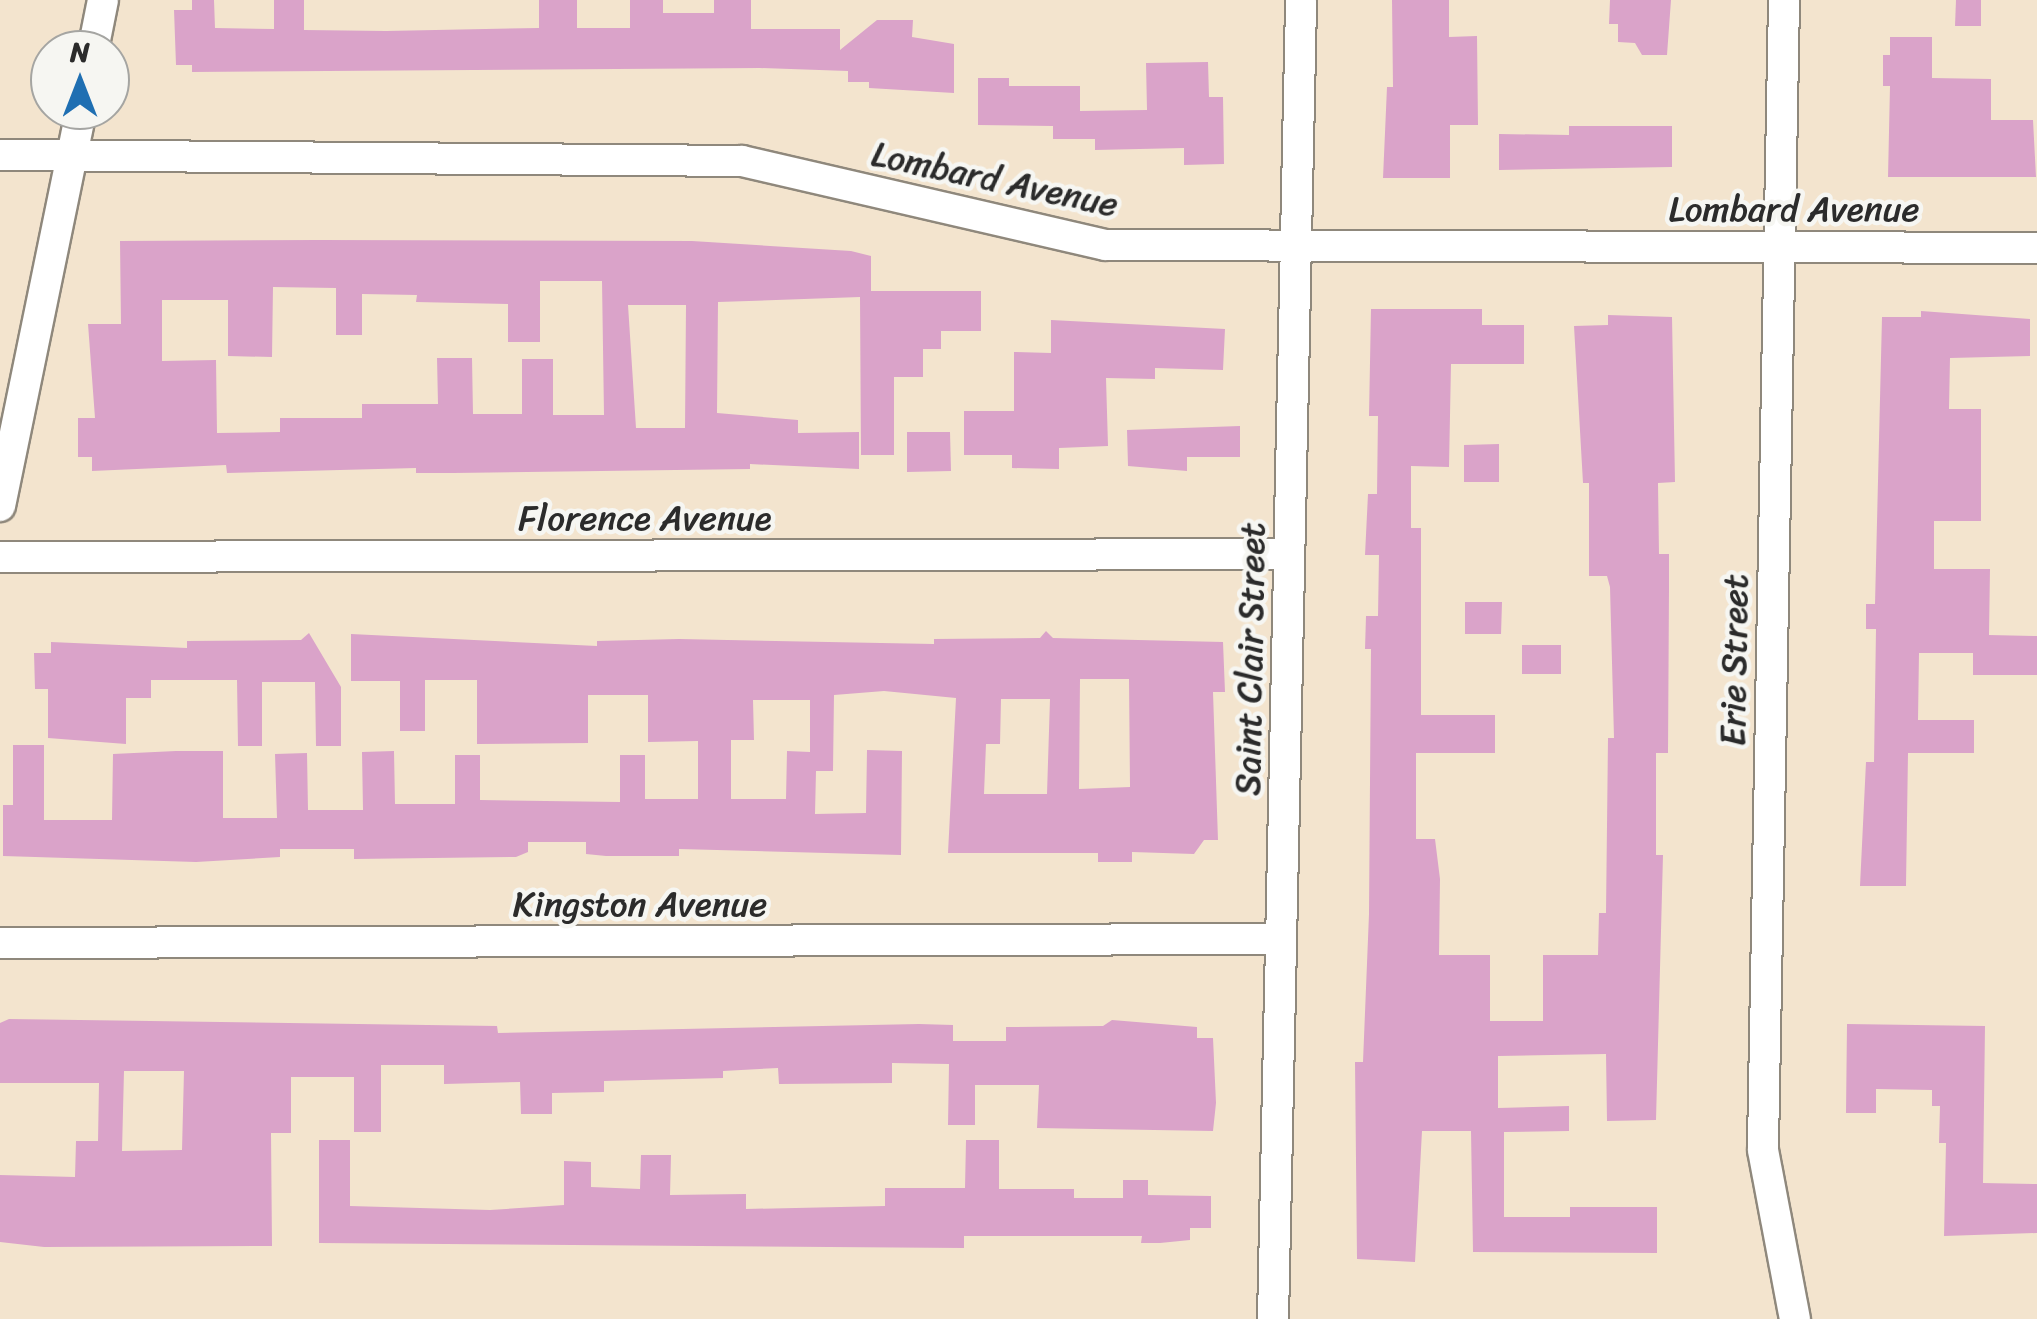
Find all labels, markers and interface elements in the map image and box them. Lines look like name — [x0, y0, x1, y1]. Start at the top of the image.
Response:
text: N — [70, 27, 90, 76]
north arrow — [30, 30, 130, 130]
street label: Lombard Avenue — [868, 132, 1122, 226]
street label: Lombard Avenue — [1669, 188, 1919, 230]
street label: Florence Avenue — [518, 497, 772, 539]
street label: Saint Clair Street — [1227, 520, 1273, 798]
street label: Erie Street — [1712, 574, 1756, 746]
street label: Kingston Avenue — [513, 883, 767, 925]

